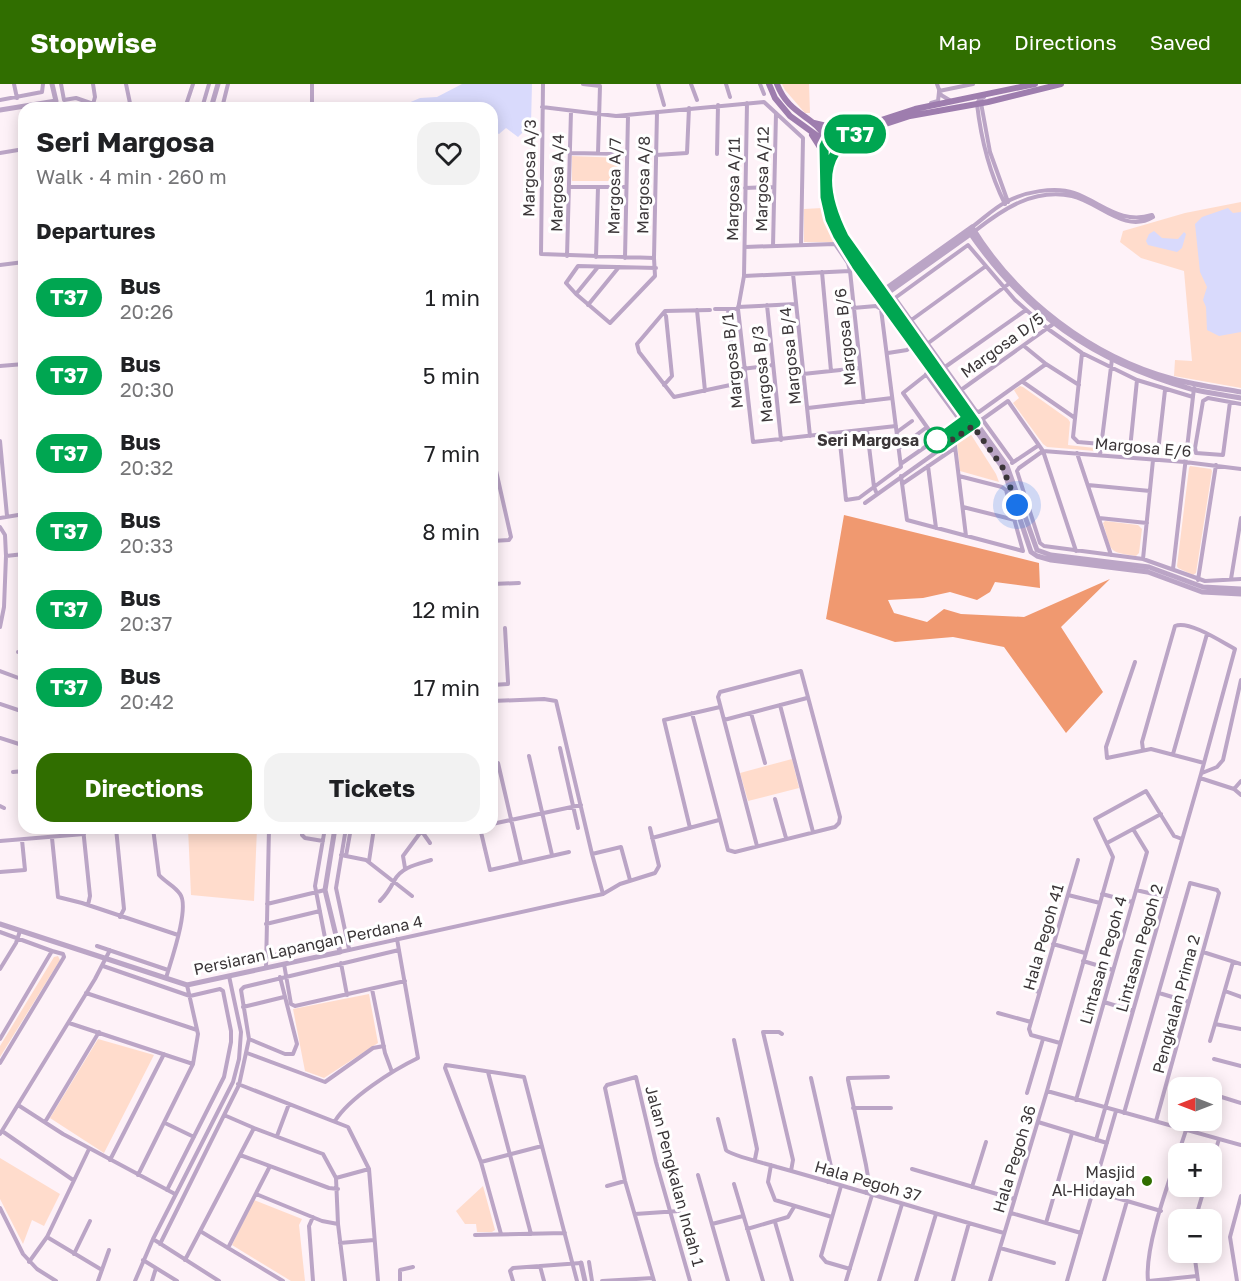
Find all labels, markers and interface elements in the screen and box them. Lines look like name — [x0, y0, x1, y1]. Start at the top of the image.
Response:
text: Stopwise — [30, 26, 157, 59]
text: Map — [938, 29, 981, 55]
text: Directions — [1014, 29, 1117, 55]
text: Saved — [1150, 29, 1211, 55]
line badge: T37 — [820, 115, 890, 154]
street label: Margosa A/3 — [518, 119, 540, 217]
text: T37 — [836, 121, 874, 147]
button: heart — [417, 122, 480, 185]
text: Seri Margosa — [36, 125, 214, 158]
street label: Margosa A/12 — [751, 126, 773, 232]
street label: Margosa A/4 — [546, 134, 568, 232]
street label: Margosa A/8 — [632, 136, 654, 234]
street label: Margosa A/7 — [603, 137, 625, 235]
street label: Margosa A/11 — [722, 137, 744, 241]
text: Walk · 4 min · 260 m — [36, 164, 227, 188]
text: Departures — [36, 217, 155, 244]
text: Bus — [120, 272, 161, 299]
text: T37 — [50, 284, 88, 310]
text: 1 min — [425, 284, 480, 311]
street label: Margosa B/6 — [830, 287, 860, 387]
text: 20:26 — [120, 299, 174, 323]
street label: Margosa B/4 — [775, 306, 805, 406]
street label: Margosa D/5 — [956, 308, 1048, 382]
street label: Margosa B/1 — [717, 312, 747, 410]
street label: Margosa B/3 — [747, 324, 777, 424]
text: Bus — [120, 350, 161, 377]
text: T37 — [50, 362, 88, 388]
text: 5 min — [423, 362, 480, 389]
text: 20:30 — [120, 377, 174, 401]
marker: Seri Margosa — [924, 427, 950, 453]
text: Bus — [120, 428, 161, 455]
place label: Seri Margosa — [817, 430, 919, 450]
street label: Margosa E/6 — [1094, 433, 1192, 461]
text: T37 — [50, 440, 88, 466]
text: 7 min — [424, 440, 480, 467]
text: 20:32 — [120, 455, 173, 479]
your location — [1002, 490, 1032, 520]
text: Bus — [120, 506, 161, 533]
text: T37 — [50, 518, 88, 544]
text: 8 min — [422, 518, 480, 545]
text: 20:33 — [120, 533, 173, 557]
text: Bus — [120, 584, 161, 611]
text: T37 — [50, 596, 88, 622]
text: 12 min — [412, 596, 480, 623]
text: 20:37 — [120, 611, 172, 635]
text: Bus — [120, 662, 161, 689]
text: T37 — [50, 674, 88, 700]
text: 17 min — [413, 674, 480, 701]
text: 20:42 — [120, 689, 174, 713]
button: Directions — [36, 753, 252, 822]
button: Tickets — [264, 753, 480, 822]
street label: Hala Pegoh 41 — [1018, 881, 1068, 993]
street label: Lintasan Pegoh 2 — [1111, 882, 1167, 1014]
street label: Lintasan Pegoh 4 — [1075, 894, 1131, 1026]
street label: Persiaran Lapangan Perdana 4 — [192, 911, 424, 979]
street label: Pengkalan Prima 2 — [1148, 932, 1204, 1076]
north arrow — [1168, 1077, 1222, 1131]
map controls — [1168, 1077, 1222, 1263]
street label: Jalan Pengkalan Indah 1 — [641, 1083, 709, 1269]
street label: Hala Pegoh 36 — [988, 1103, 1040, 1215]
button: + — [1168, 1143, 1222, 1197]
street label: Hala Pegoh 37 — [812, 1156, 924, 1206]
place label: Masjid Al-Hidayah — [1052, 1162, 1135, 1200]
marker: Masjid Al-Hidayah — [1140, 1174, 1154, 1188]
button: − — [1168, 1209, 1222, 1263]

